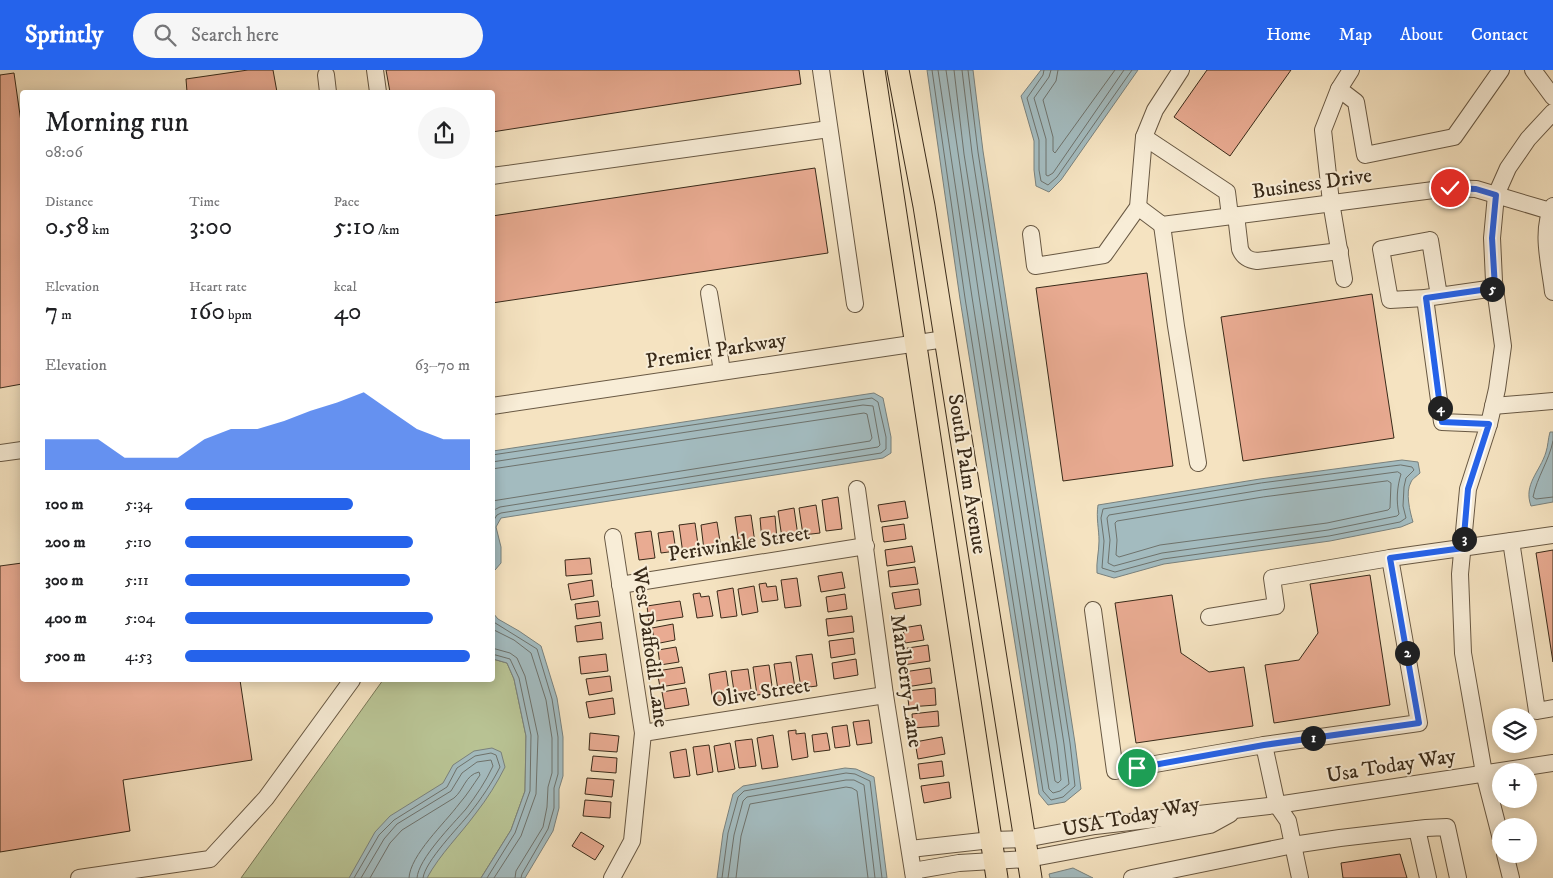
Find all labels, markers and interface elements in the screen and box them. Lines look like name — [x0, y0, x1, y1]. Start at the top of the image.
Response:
search box — [133, 13, 483, 58]
text: Sprintly — [25, 20, 103, 50]
icon: search — [151, 21, 179, 49]
text: Search here — [191, 24, 279, 47]
text: Home — [1266, 24, 1311, 46]
text: Map — [1339, 24, 1372, 46]
text: About — [1400, 24, 1443, 46]
text: Contact — [1471, 24, 1528, 46]
text: Morning run — [45, 105, 189, 140]
button: share — [418, 107, 470, 159]
text: 08:06 — [45, 142, 83, 162]
street label: Business Drive — [1250, 163, 1374, 205]
pin — [1429, 167, 1471, 209]
icon: check — [1436, 174, 1464, 202]
text: Distance — [45, 193, 93, 211]
text: Time — [189, 193, 220, 211]
text: Pace — [334, 193, 360, 211]
text: 0.58 — [45, 211, 89, 242]
text: 3:00 — [189, 211, 232, 242]
text: 5:10 — [334, 211, 375, 242]
text: km — [89, 221, 109, 239]
text: /km — [375, 221, 399, 239]
pin: 5 — [1480, 276, 1504, 302]
text: Elevation — [45, 278, 99, 296]
text: Heart rate — [189, 278, 247, 296]
text: kcal — [334, 278, 357, 296]
text: 5 — [1489, 280, 1496, 298]
text: 7 — [45, 296, 58, 327]
text: 160 — [189, 296, 225, 327]
text: 40 — [334, 296, 362, 327]
text: m — [58, 306, 72, 324]
text: bpm — [225, 306, 252, 324]
street label: Premier Parkway — [644, 327, 789, 375]
text: Elevation — [45, 355, 107, 375]
text: 63–70 m — [415, 355, 470, 375]
street label: South Palm Avenue — [941, 392, 993, 556]
pin: 4 — [1428, 396, 1452, 420]
text: 4 — [1436, 399, 1445, 417]
text: 100 m — [45, 494, 84, 514]
text: 5:34 — [125, 494, 152, 514]
street label: Periwinkle Street — [666, 520, 812, 568]
pin: 3 — [1452, 526, 1476, 552]
text: 3 — [1462, 530, 1467, 548]
text: 200 m — [45, 532, 86, 552]
text: 5:10 — [125, 532, 152, 552]
street label: West Daffodil Lane — [626, 564, 674, 729]
text: 300 m — [45, 570, 84, 590]
text: 5:11 — [125, 570, 149, 590]
text: 400 m — [45, 608, 87, 628]
text: 5:04 — [125, 608, 155, 628]
street label: Marlberry Lane — [884, 613, 928, 750]
pin: 2 — [1394, 640, 1420, 666]
text: 2 — [1404, 644, 1411, 662]
text: 500 m — [45, 646, 86, 666]
text: 4:53 — [125, 646, 152, 666]
street label: Olive Street — [710, 672, 812, 714]
map controls — [1492, 708, 1537, 863]
button: layers — [1492, 708, 1537, 753]
pin: 1 — [1300, 726, 1326, 750]
text: 1 — [1311, 729, 1316, 747]
street label: Usa Today Way — [1324, 743, 1459, 789]
pin — [1116, 747, 1158, 789]
icon: arrive — [1123, 754, 1151, 782]
button: + — [1492, 763, 1537, 808]
street label: USA Today Way — [1060, 791, 1203, 843]
button: − — [1492, 818, 1537, 863]

